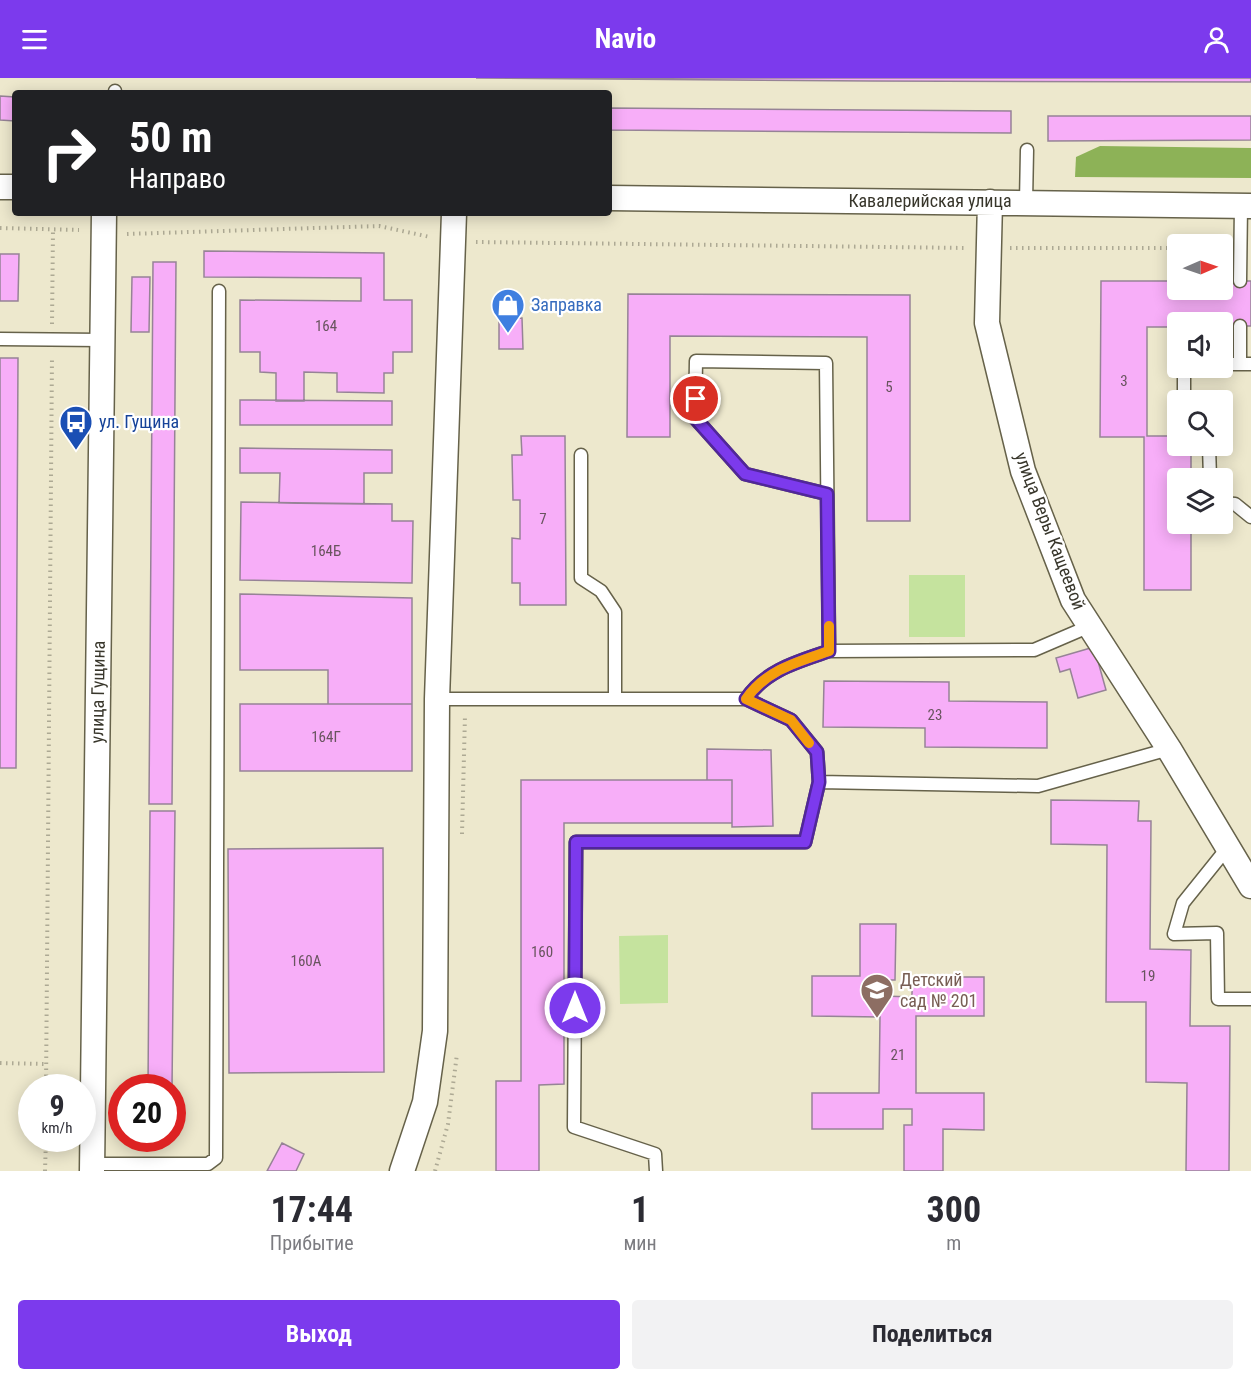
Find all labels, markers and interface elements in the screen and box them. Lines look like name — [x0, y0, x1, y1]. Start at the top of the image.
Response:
icon: menu — [18, 23, 51, 56]
text: Navio — [595, 23, 656, 55]
icon: person — [1200, 23, 1233, 56]
text: 50 m — [129, 113, 212, 162]
icon: right — [30, 114, 108, 192]
text: Направо — [129, 163, 226, 195]
street label: Кавалерийская улица — [848, 190, 1012, 211]
north arrow — [1167, 234, 1233, 300]
map controls — [1167, 234, 1233, 534]
shop icon: Заправка — [490, 287, 526, 334]
place label: Заправка — [531, 294, 602, 315]
button: sound — [1167, 312, 1233, 378]
house number: 164 — [315, 317, 337, 335]
house number: 3 — [1120, 372, 1128, 390]
pin — [670, 373, 721, 424]
house number: 5 — [885, 378, 893, 396]
icon: arrive — [679, 382, 712, 415]
button: search — [1167, 390, 1233, 456]
bus stop icon: ул. Гущина — [58, 404, 94, 451]
place label: ул. Гущина — [99, 411, 179, 432]
street label: улица Веры Кащеевой — [1011, 449, 1090, 613]
button: layers — [1167, 468, 1233, 534]
house number: 7 — [539, 510, 547, 528]
house number: 164Б — [311, 542, 341, 560]
street label: улица Гущина — [86, 640, 109, 744]
house number: 23 — [928, 706, 942, 724]
house number: 164Г — [311, 728, 341, 746]
house number: 160 — [531, 943, 553, 961]
house number: 160А — [291, 952, 322, 970]
house number: 19 — [1141, 967, 1155, 985]
place label: Детский сад № 201 — [900, 969, 977, 1011]
school or university icon: Детский сад № 201 — [859, 972, 895, 1019]
position arrow — [543, 976, 607, 1040]
house number: 21 — [891, 1046, 905, 1064]
speed limit sign: 20 — [108, 1074, 186, 1152]
text: 9 — [49, 1088, 65, 1123]
text: km/h — [42, 1119, 72, 1137]
text: 17:44 — [270, 1189, 353, 1231]
text: 1 — [631, 1189, 649, 1231]
text: 300 — [927, 1189, 981, 1231]
text: Прибытие — [270, 1231, 354, 1255]
text: мин — [623, 1231, 657, 1255]
text: m — [946, 1231, 961, 1255]
button: Выход — [18, 1300, 620, 1369]
button: Поделиться — [632, 1300, 1233, 1369]

